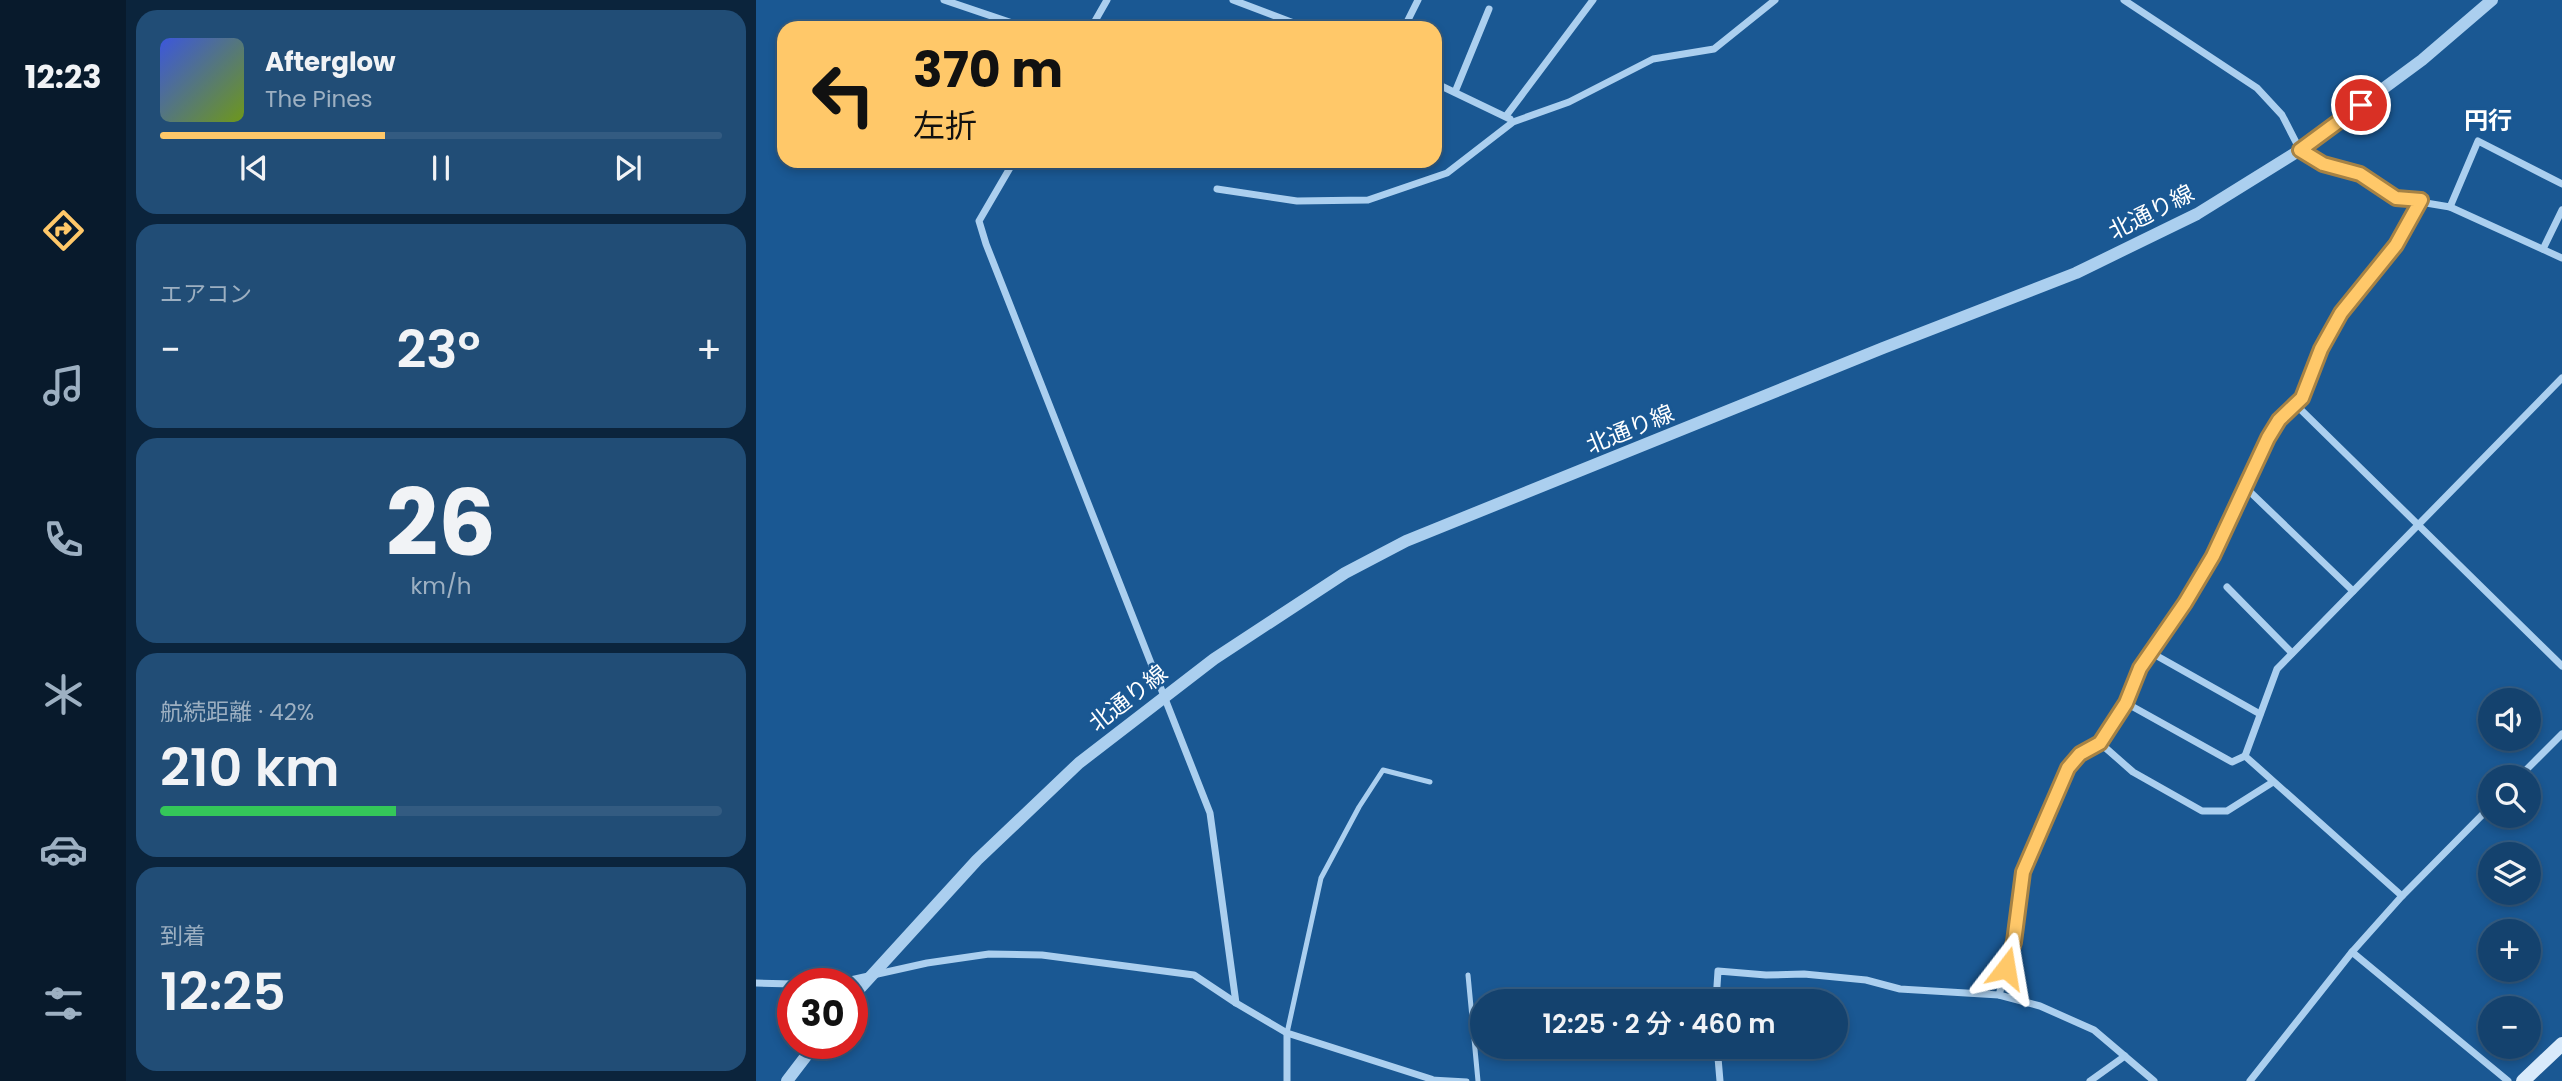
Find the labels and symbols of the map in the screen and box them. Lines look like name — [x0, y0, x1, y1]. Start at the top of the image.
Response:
pin — [2331, 75, 2391, 135]
district label: 円行 — [2464, 104, 2512, 137]
street label: 北通り線 — [2103, 177, 2199, 247]
street label: 北通り線 — [1581, 397, 1679, 461]
street label: 北通り線 — [1082, 657, 1174, 739]
position arrow — [1969, 931, 2043, 1005]
speed limit sign: 30 — [777, 968, 868, 1059]

